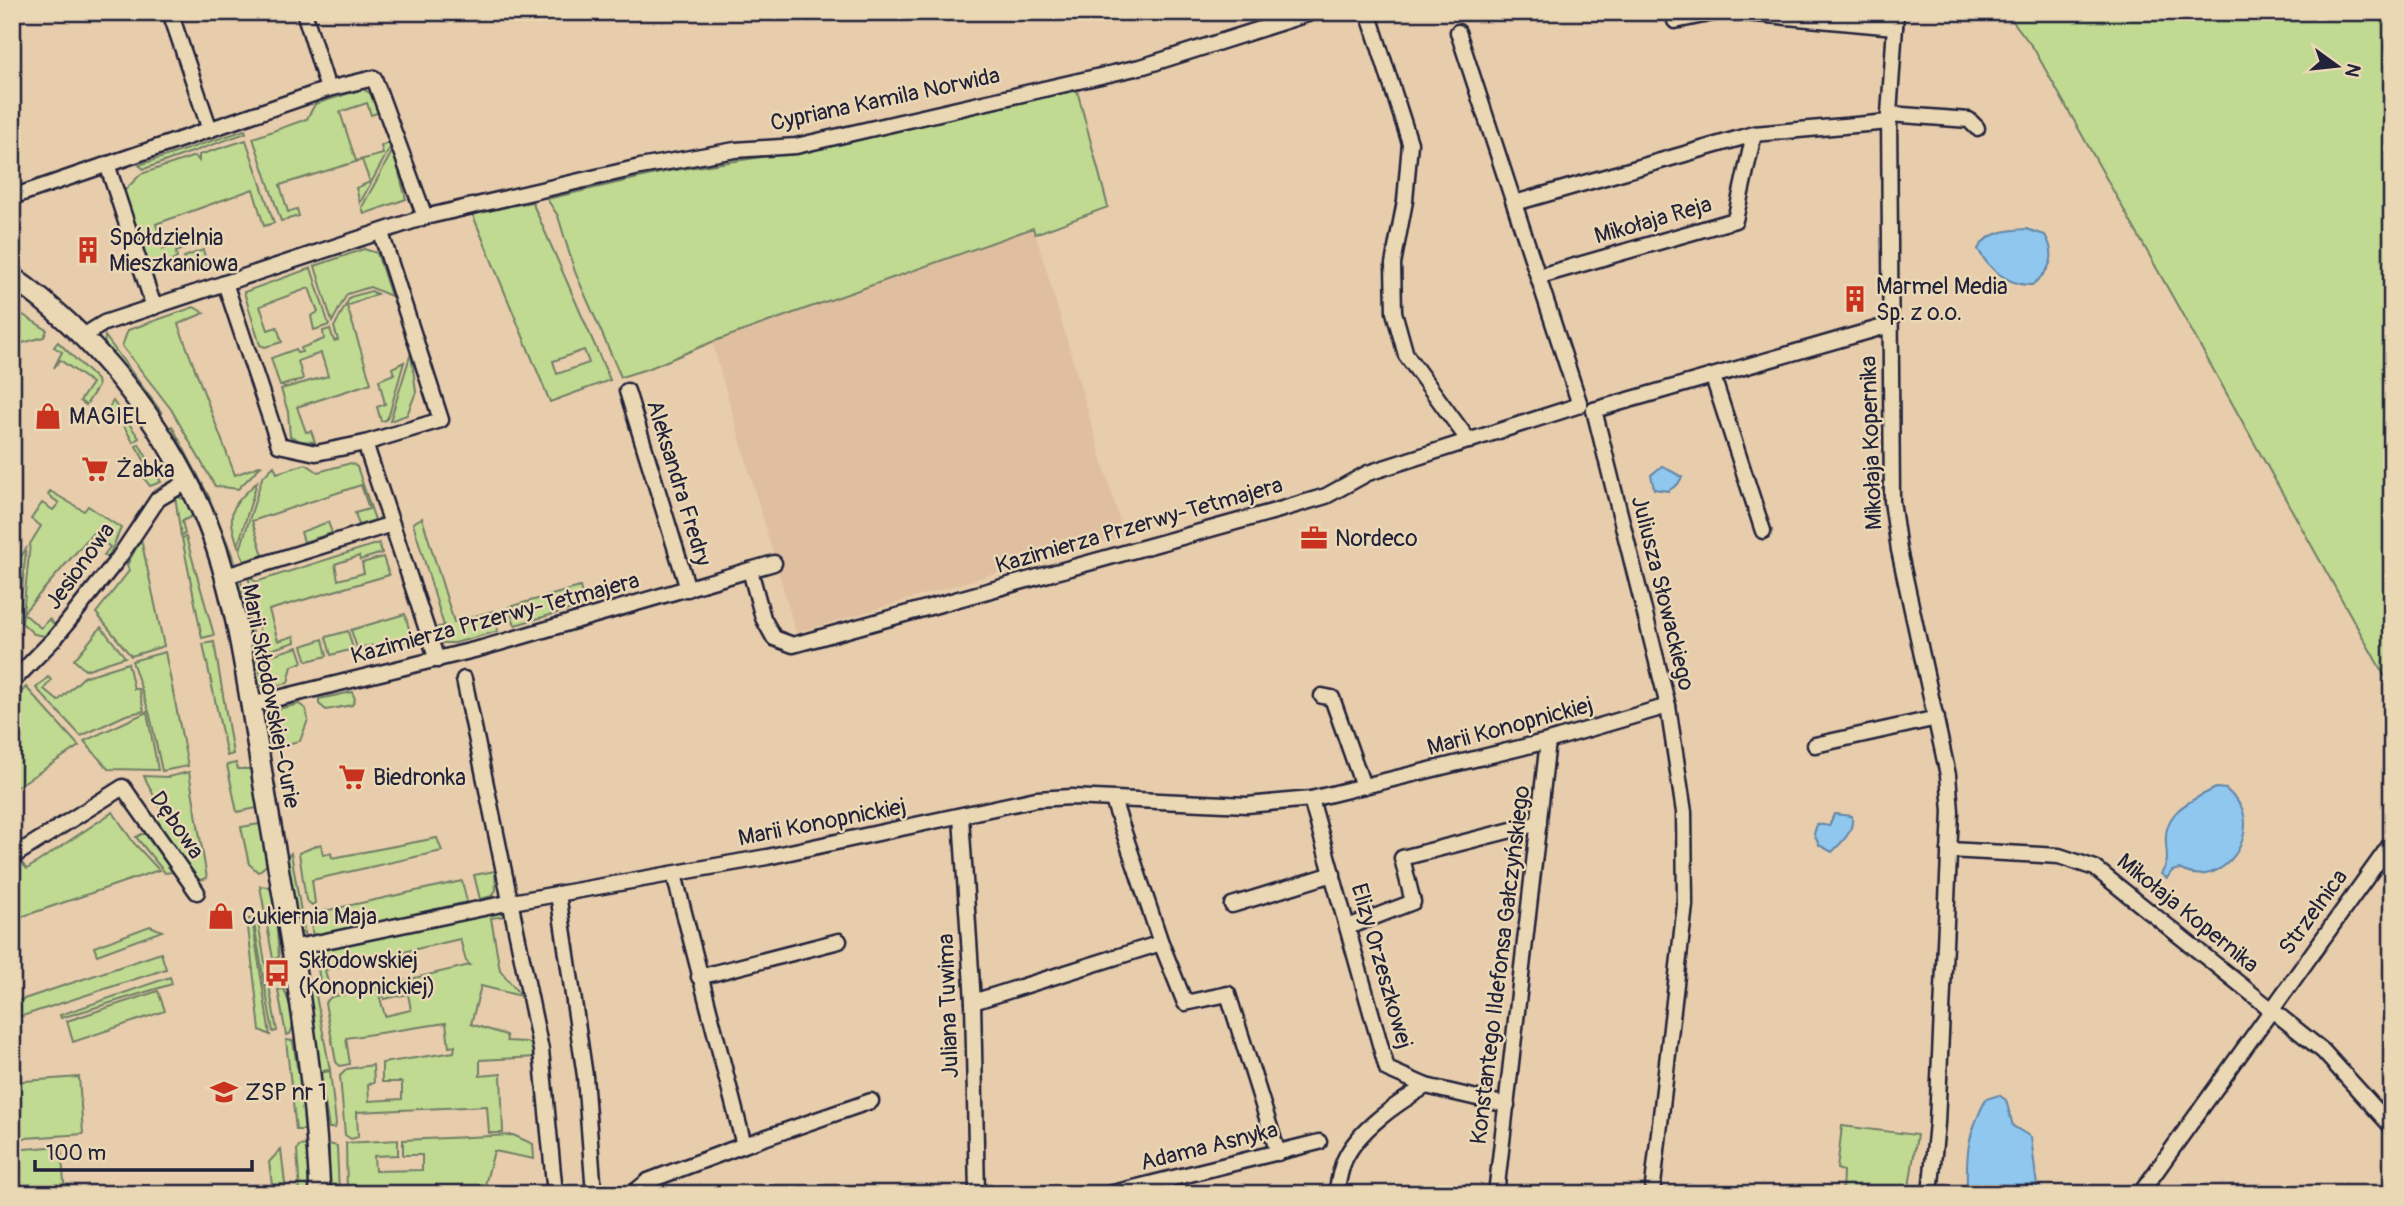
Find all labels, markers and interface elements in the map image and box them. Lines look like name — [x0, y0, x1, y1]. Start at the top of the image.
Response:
north arrow — [2302, 32, 2372, 102]
street label: Cypriana Kamila Norwida — [768, 61, 1002, 137]
text: N — [2339, 61, 2366, 80]
street label: Mikołaja Reja — [1591, 189, 1715, 251]
place label: Spółdzielnia Mieszkaniowa — [109, 223, 238, 278]
building icon: Spółdzielnia Mieszkaniowa — [73, 235, 103, 265]
place label: Marmel Media Sp. z o.o. — [1876, 272, 2008, 327]
building icon: Marmel Media Sp. z o.o. — [1840, 284, 1870, 314]
street label: Mikołaja Kopernika — [1853, 355, 1889, 531]
street label: Aleksandra Fredry — [640, 396, 718, 570]
shop icon: MAGIEL — [33, 401, 63, 431]
place label: MAGIEL — [69, 402, 147, 431]
supermarket icon: Żabka — [80, 454, 110, 484]
place label: Żabka — [116, 455, 175, 484]
street label: Kazimierza Przerwy-Tetmajera — [992, 470, 1286, 580]
street label: Juliusza Słowackiego — [1625, 493, 1701, 693]
street label: Jesionowa — [39, 517, 121, 615]
office icon: Nordeco — [1299, 523, 1329, 553]
place label: Nordeco — [1335, 524, 1418, 553]
street label: Kazimierza Przerwy-Tetmajera — [348, 565, 642, 671]
street label: Marii Skłodowskiej-Curie — [235, 581, 307, 811]
street label: Marii Konopnickiej — [1424, 690, 1596, 762]
supermarket icon: Biedronka — [337, 762, 367, 792]
place label: Biedronka — [373, 763, 466, 792]
street label: Konstantego Ildefonsa Gałczyńskiego — [1464, 784, 1536, 1146]
street label: Dębowa — [143, 785, 211, 865]
street label: Marii Konopnickiej — [735, 791, 909, 853]
street label: Mikołaja Kopernika — [2111, 847, 2265, 979]
street label: Strzelnica — [2272, 863, 2354, 961]
street label: Elizy Orzeszkowej — [1345, 880, 1419, 1052]
shop icon: Cukiernia Maja — [206, 901, 236, 931]
place label: Cukiernia Maja — [242, 902, 377, 931]
street label: Juliana Tuwima — [931, 933, 965, 1079]
place label: Skłodowskiej (Konopnickiej) — [298, 946, 435, 1001]
bus stop icon: Skłodowskiej (Konopnickiej) — [262, 958, 292, 988]
school or university icon: ZSP nr 1 — [209, 1077, 239, 1107]
place label: ZSP nr 1 — [245, 1078, 327, 1107]
street label: Adama Asnyka — [1137, 1115, 1281, 1177]
scale bar — [35, 1129, 252, 1173]
text: 100 m — [46, 1140, 106, 1167]

